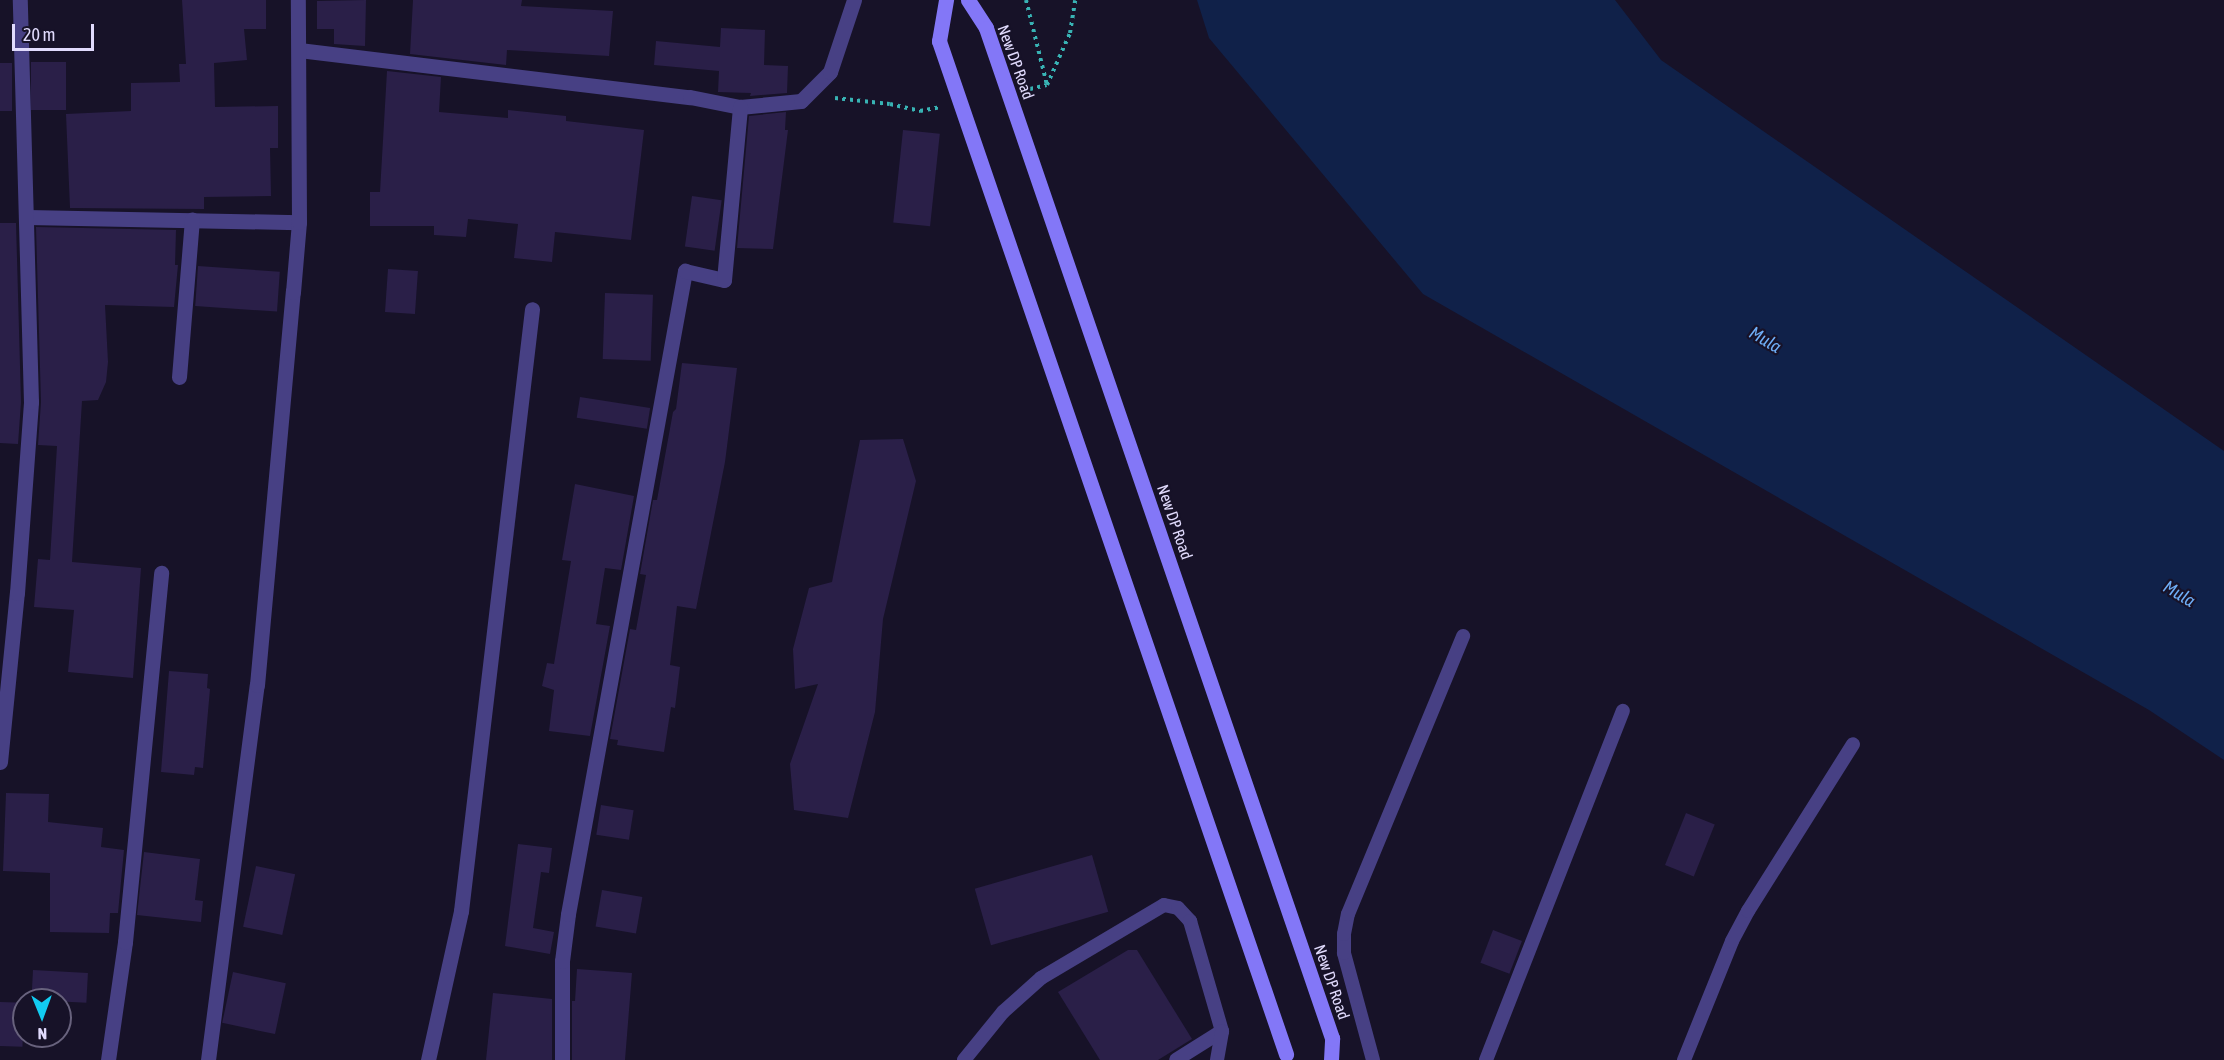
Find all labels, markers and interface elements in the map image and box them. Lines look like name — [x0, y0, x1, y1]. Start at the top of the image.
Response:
scale bar — [15, 12, 98, 50]
street label: New DP Road — [994, 22, 1038, 102]
text: 20 m — [23, 24, 55, 45]
water label: Mula — [1745, 322, 1785, 358]
street label: New DP Road — [1153, 482, 1197, 562]
water label: Mula — [2159, 576, 2199, 612]
street label: New DP Road — [1310, 942, 1354, 1022]
north arrow — [12, 988, 72, 1048]
text: N — [37, 1025, 47, 1043]

